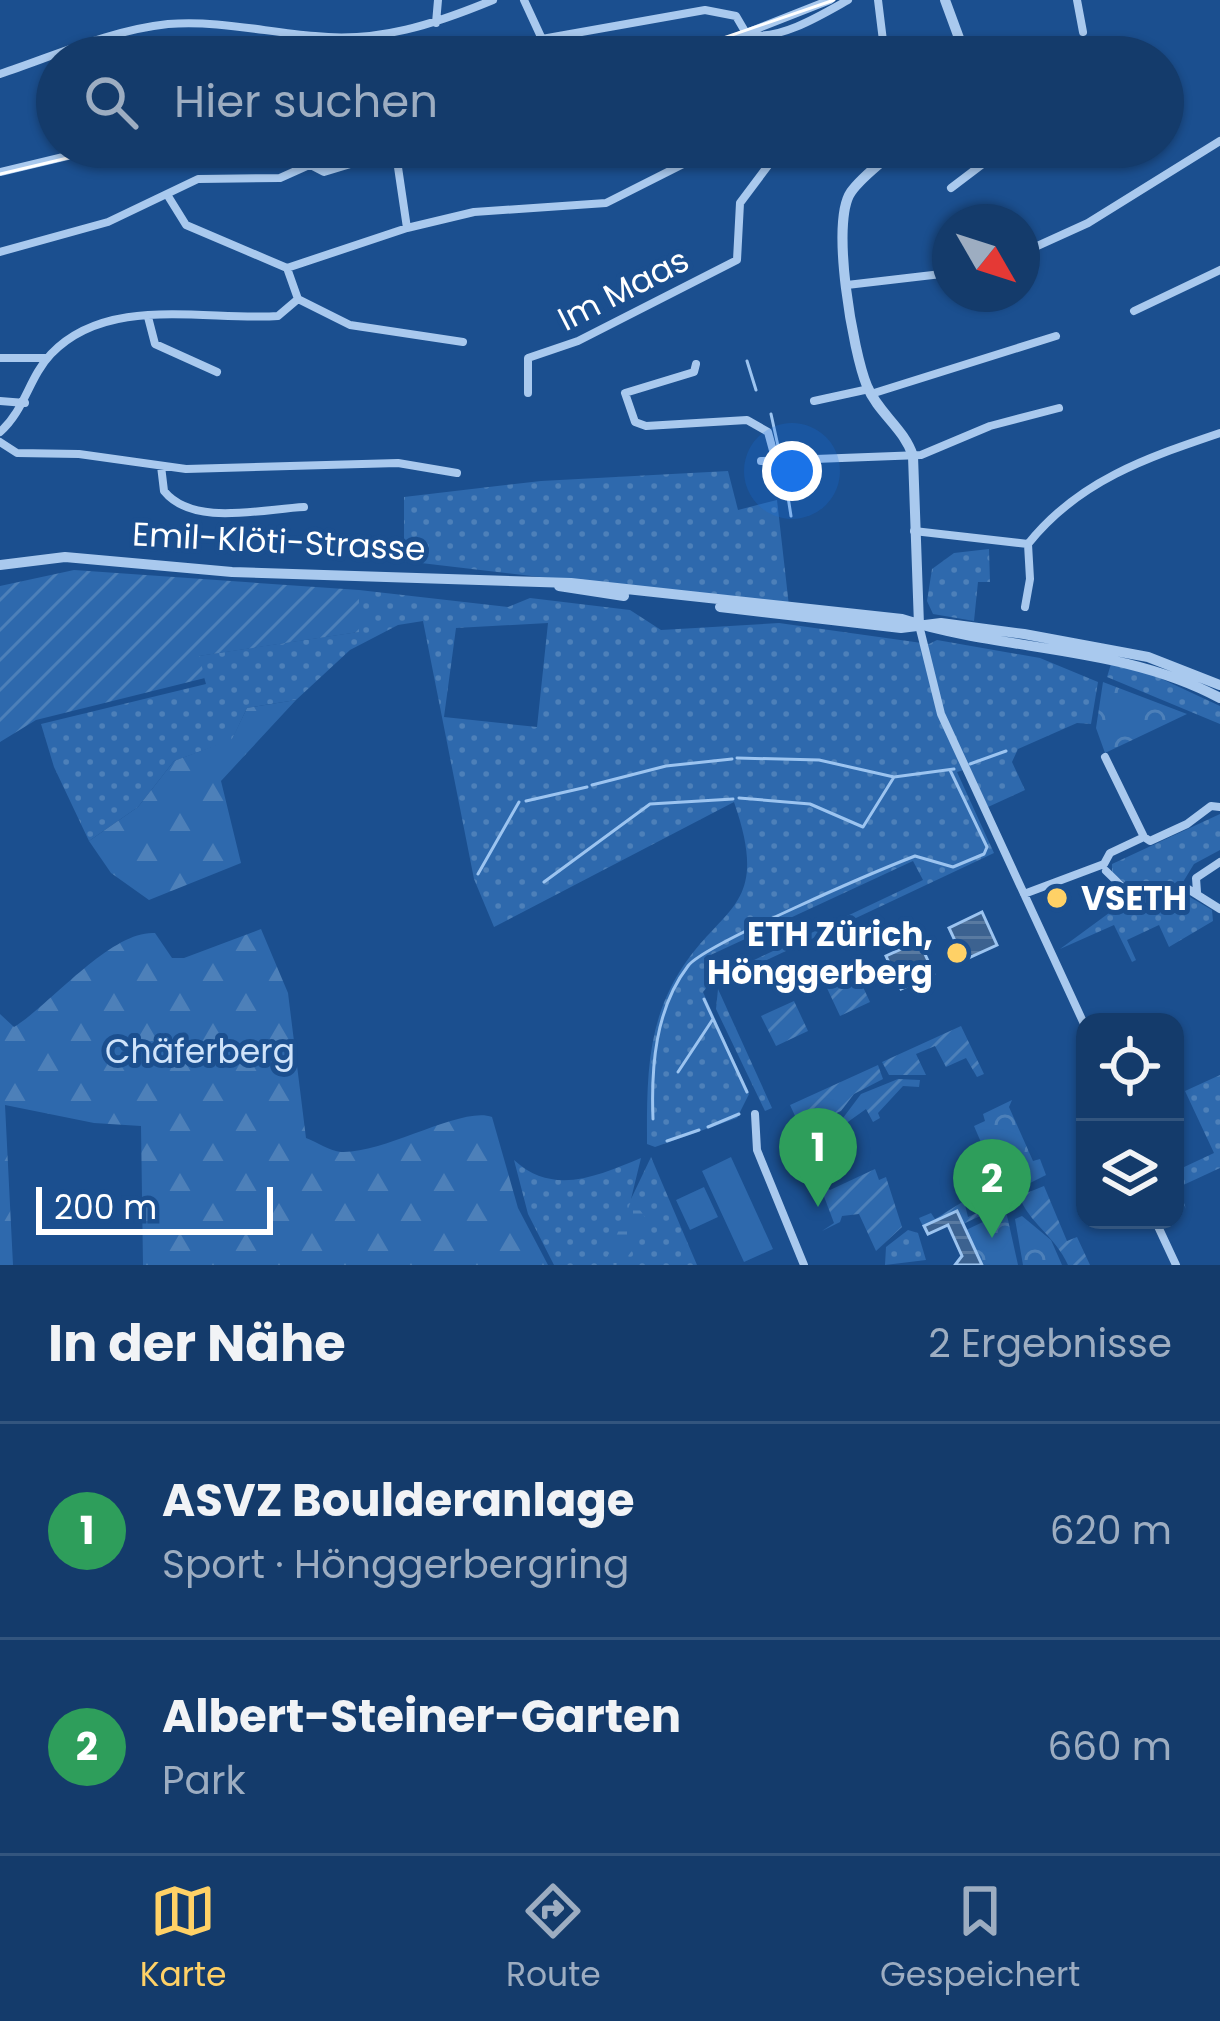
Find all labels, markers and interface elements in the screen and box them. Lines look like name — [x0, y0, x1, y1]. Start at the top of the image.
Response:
search box — [36, 36, 1184, 168]
icon: search — [78, 69, 144, 135]
text: Hier suchen — [174, 70, 438, 133]
north arrow — [932, 204, 1040, 312]
street label: Im Maas — [550, 236, 697, 342]
your location — [762, 441, 822, 501]
street label: Emil-Klöti-Strasse — [131, 510, 427, 573]
place label: VSETH — [1081, 875, 1187, 922]
marker: VSETH — [1044, 885, 1070, 911]
place label: ETH Zürich, Hönggerberg — [707, 911, 933, 996]
marker: ETH Zürich, Hönggerberg — [944, 940, 970, 966]
map controls — [1076, 1013, 1184, 1229]
button: locate — [1076, 1013, 1184, 1121]
park label: Chäferberg — [105, 1028, 295, 1075]
pin: 1 — [779, 1108, 857, 1207]
button: layers — [1076, 1121, 1184, 1229]
pin: 2 — [953, 1139, 1031, 1238]
scale bar — [36, 1181, 273, 1234]
text: 200 m — [54, 1184, 157, 1231]
text: In der Nähe — [48, 1307, 346, 1379]
text: 2 Ergebnisse — [928, 1316, 1172, 1371]
text: ASVZ Boulderanlage — [162, 1469, 635, 1532]
text: 1 — [80, 1503, 94, 1558]
text: 620 m — [1050, 1503, 1172, 1558]
text: Sport · Hönggerbergring — [162, 1537, 629, 1592]
text: Albert-Steiner-Garten — [162, 1685, 681, 1748]
text: 2 — [76, 1719, 98, 1774]
text: 660 m — [1047, 1719, 1172, 1774]
text: Park — [162, 1753, 246, 1808]
tab: Karte — [140, 1878, 227, 2000]
tab: Route — [506, 1878, 601, 2000]
tab: Gespeichert — [880, 1878, 1080, 2000]

